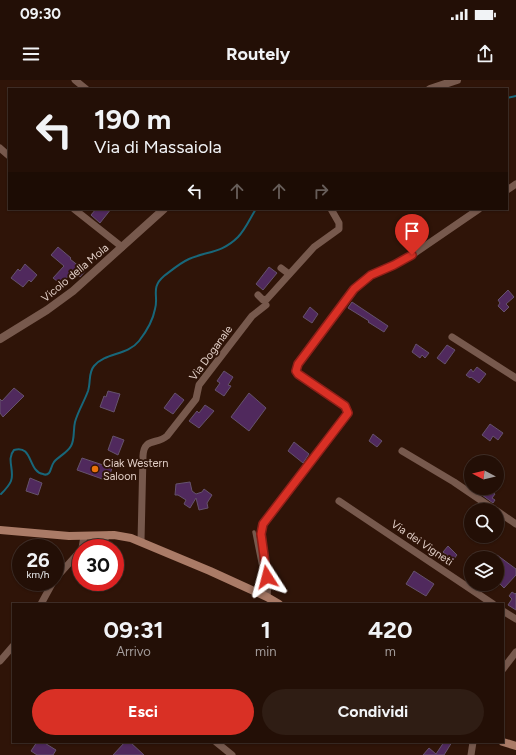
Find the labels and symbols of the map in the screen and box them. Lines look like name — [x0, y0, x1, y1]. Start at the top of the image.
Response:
pin — [395, 214, 429, 255]
street label: Vicolo della Mola — [39, 241, 111, 305]
street label: Via Doganale — [187, 323, 235, 383]
north arrow — [464, 455, 504, 495]
place label: Ciak Western Saloon — [103, 457, 168, 483]
marker: Ciak Western Saloon — [90, 464, 100, 474]
street label: Via dei Vigneti — [389, 518, 455, 568]
speed limit sign: 30 — [72, 539, 124, 591]
position arrow — [246, 556, 288, 598]

